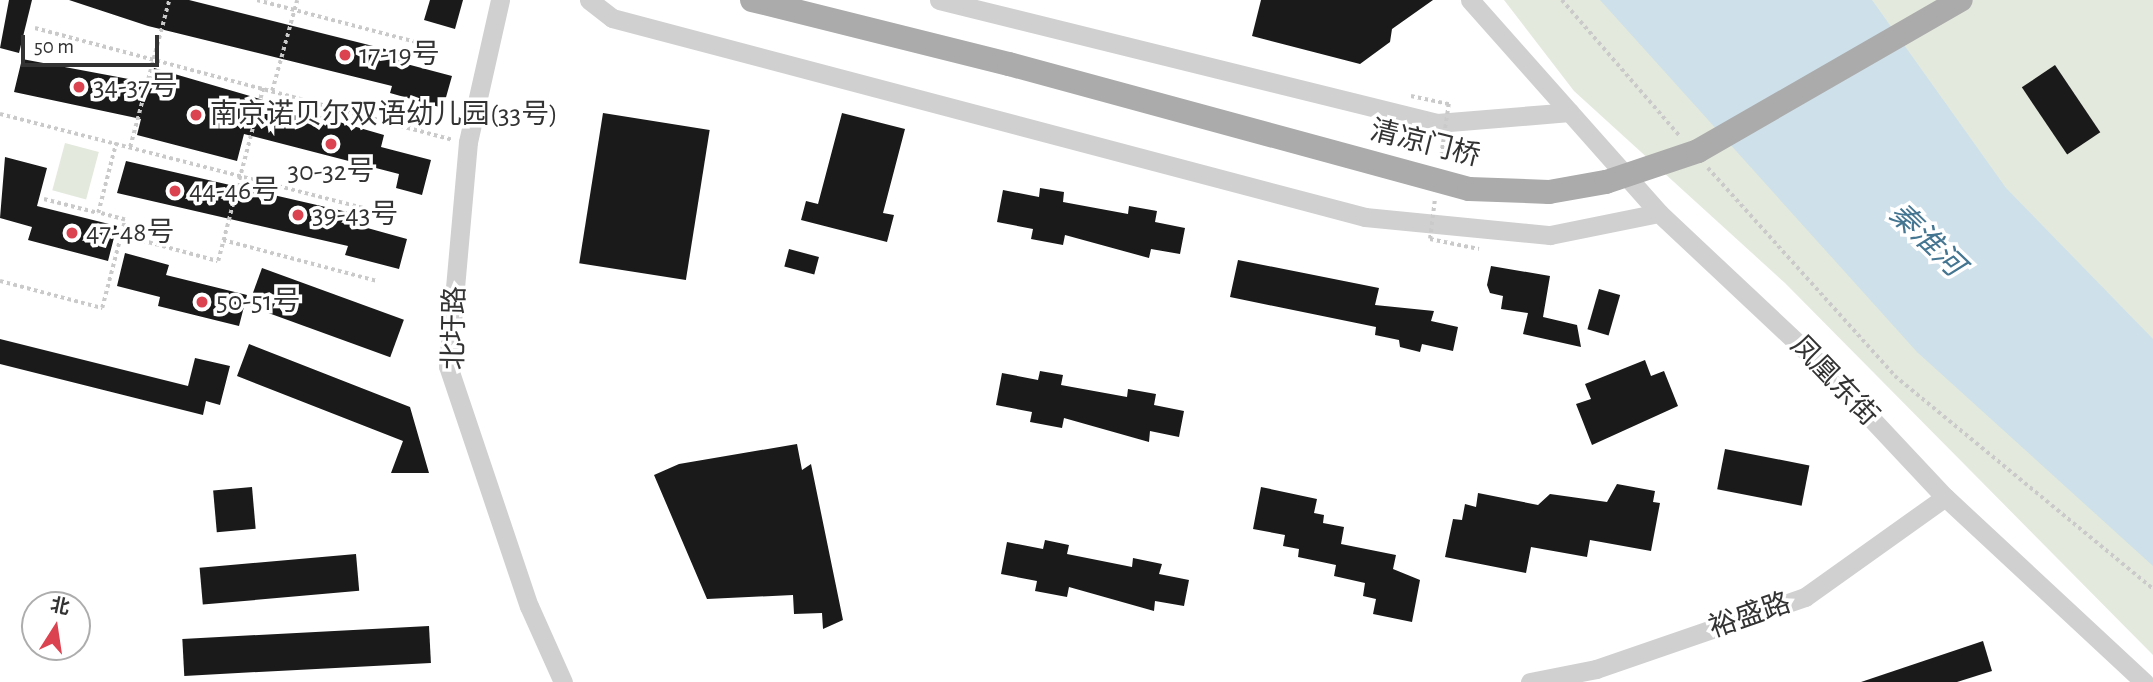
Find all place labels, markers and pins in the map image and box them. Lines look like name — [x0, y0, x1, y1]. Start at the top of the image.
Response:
place label: 17-19号 — [359, 38, 440, 72]
marker: 17-19号 — [337, 47, 353, 63]
place label: 34-37号 — [93, 70, 178, 104]
marker: 34-37号 — [71, 79, 87, 95]
place label: 南京诺贝尔双语幼儿园(33号) — [210, 98, 558, 132]
marker: 南京诺贝尔双语幼儿园(33号) — [188, 107, 204, 123]
marker: 30-32号 — [323, 136, 339, 152]
place label: 30-32号 — [287, 155, 375, 189]
place label: 44-46号 — [189, 174, 279, 208]
marker: 44-46号 — [167, 183, 183, 199]
place label: 39-43号 — [312, 198, 398, 232]
marker: 39-43号 — [290, 207, 306, 223]
place label: 47-48号 — [86, 216, 174, 250]
marker: 47-48号 — [64, 225, 80, 241]
place label: 50-51号 — [216, 285, 300, 319]
marker: 50-51号 — [194, 294, 210, 310]

